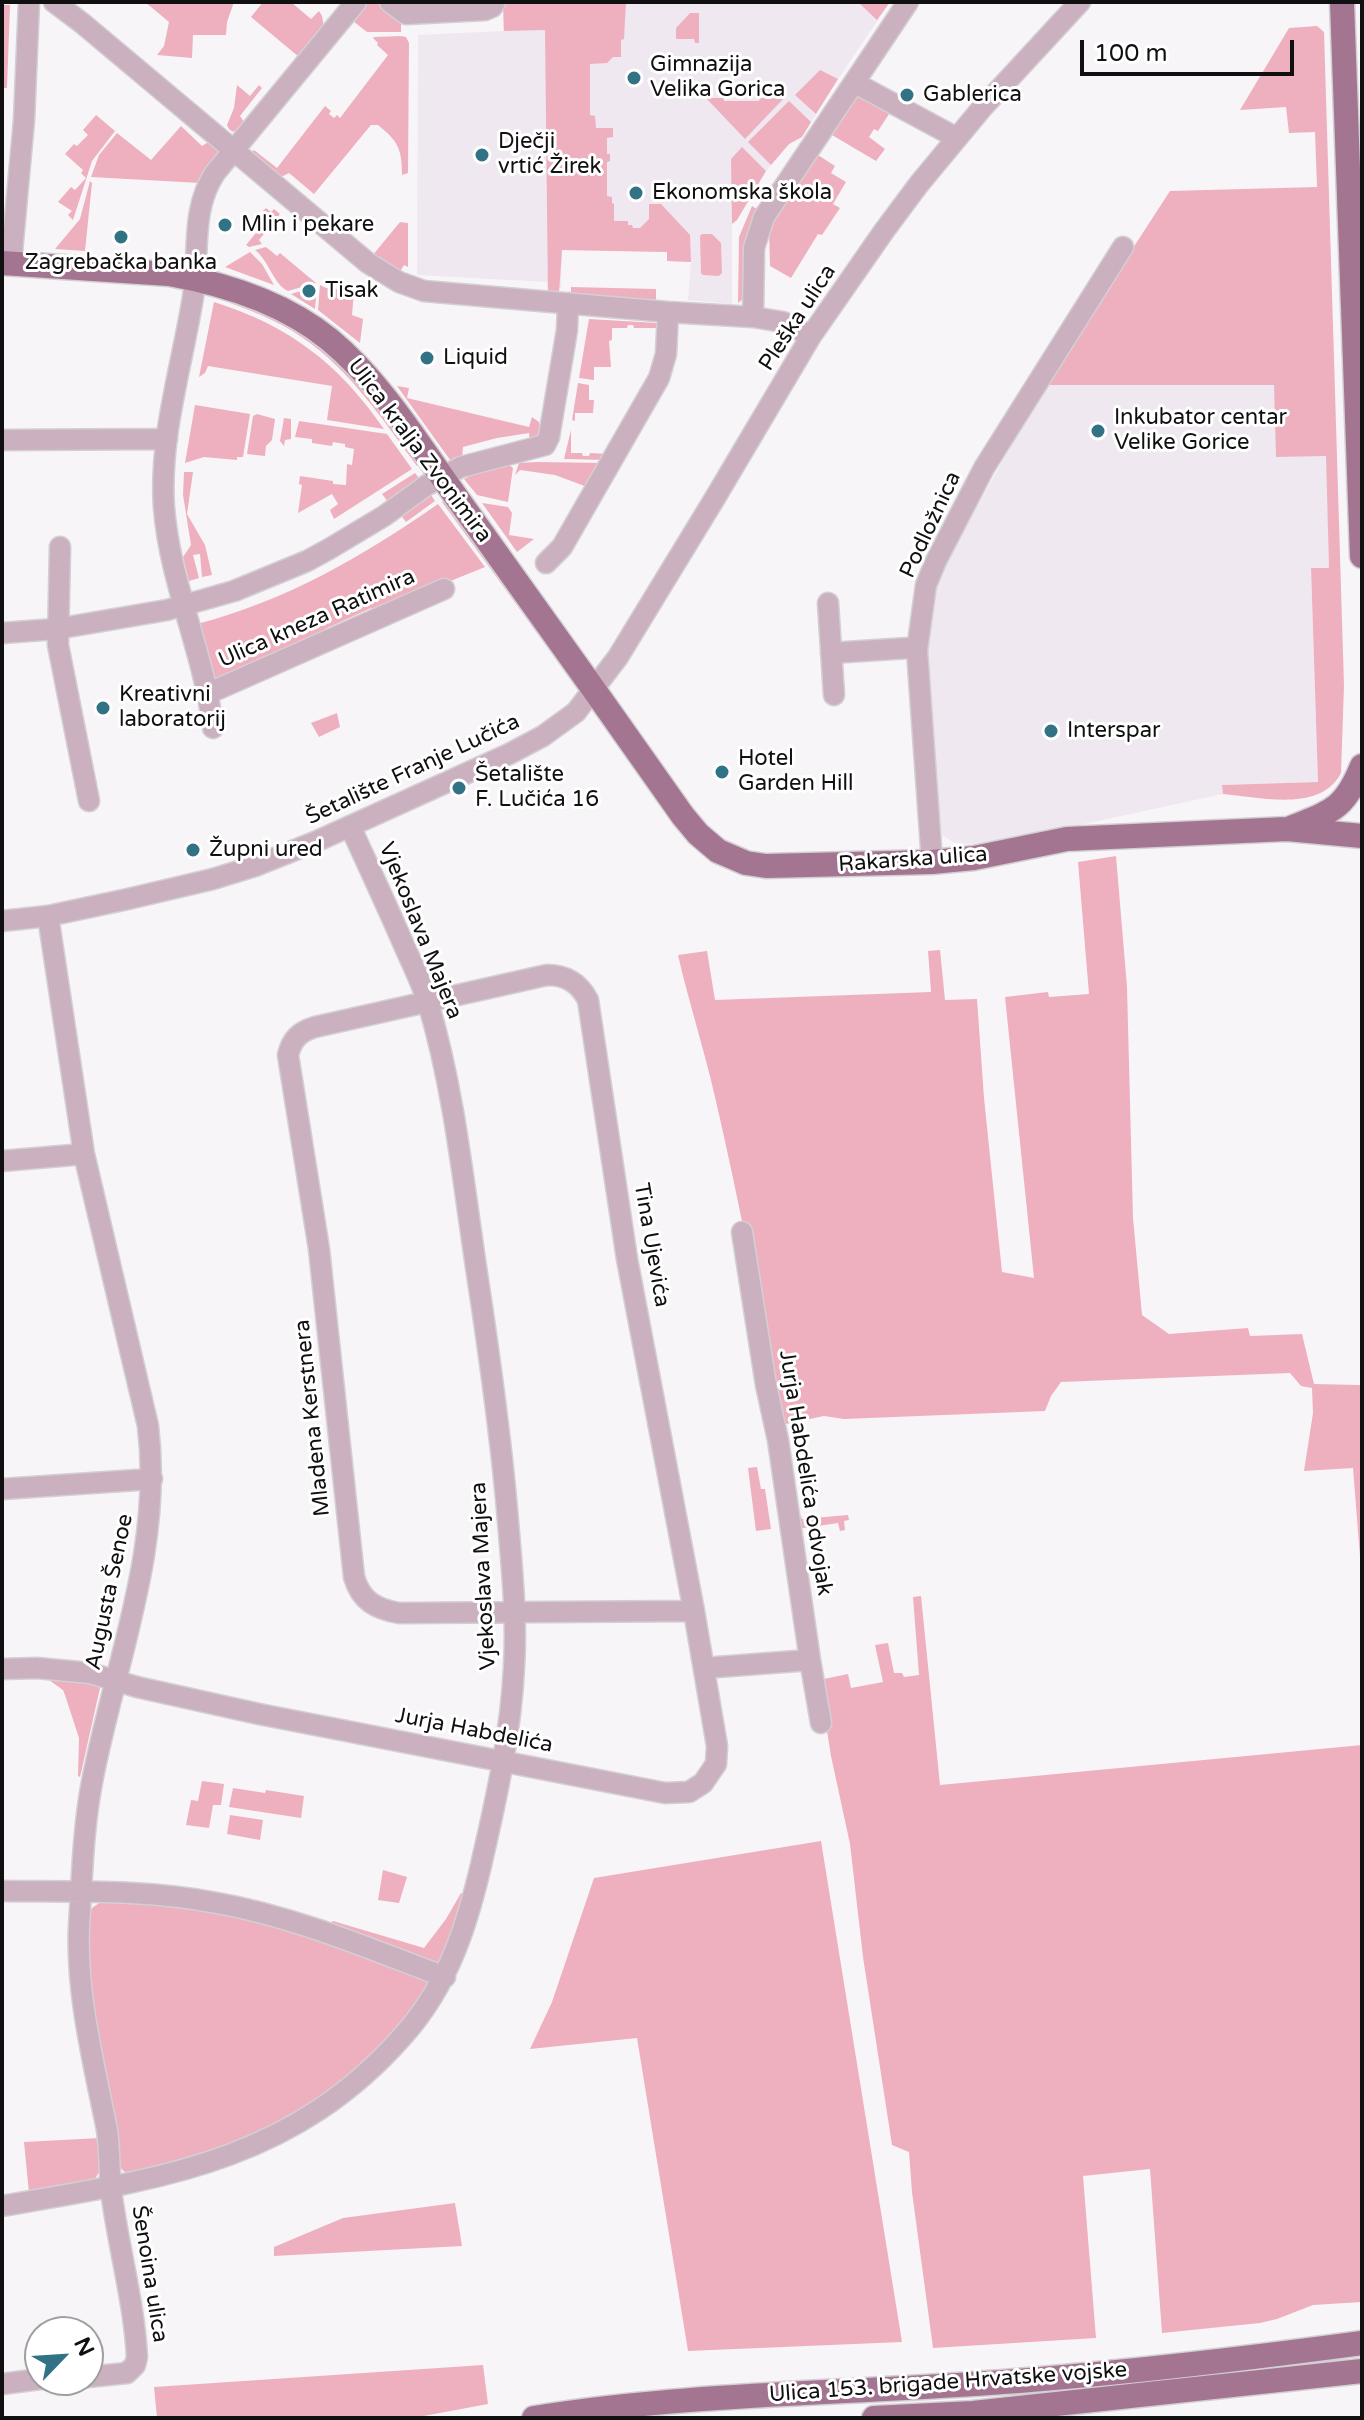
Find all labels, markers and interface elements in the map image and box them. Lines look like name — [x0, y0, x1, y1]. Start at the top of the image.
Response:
scale bar — [1084, 24, 1298, 74]
text: 100 m — [1094, 39, 1168, 68]
place label: Gimnazija Velika Gorica — [650, 52, 785, 104]
marker: Gimnazija Velika Gorica — [625, 69, 643, 87]
place label: Gablerica — [923, 82, 1022, 108]
marker: Gablerica — [898, 86, 916, 104]
place label: Dječji vrtić Žirek — [498, 129, 601, 180]
marker: Dječji vrtić Žirek — [473, 146, 491, 164]
place label: Ekonomska škola — [652, 180, 832, 206]
marker: Ekonomska škola — [627, 184, 645, 202]
place label: Mlin i pekare — [241, 212, 374, 238]
marker: Mlin i pekare — [216, 216, 234, 234]
marker: Zagrebačka banka — [112, 228, 130, 246]
place label: Zagrebačka banka — [25, 250, 217, 276]
street label: Pleška ulica — [754, 260, 842, 376]
place label: Tisak — [325, 278, 379, 304]
marker: Tisak — [300, 282, 318, 300]
place label: Liquid — [443, 345, 508, 371]
marker: Liquid — [418, 349, 436, 367]
street label: Ulica kralja Zvonimira — [341, 354, 497, 548]
place label: Inkubator centar Velike Gorice — [1114, 405, 1287, 456]
marker: Inkubator centar Velike Gorice — [1089, 422, 1107, 440]
street label: Podložnica — [895, 468, 967, 582]
street label: Ulica kneza Ratimira — [215, 564, 419, 674]
place label: Kreativni laboratorij — [119, 682, 226, 734]
marker: Kreativni laboratorij — [94, 699, 112, 717]
street label: Šetalište Franje Lučića — [302, 709, 524, 831]
place label: Interspar — [1067, 718, 1161, 744]
marker: Interspar — [1042, 722, 1060, 740]
place label: Hotel Garden Hill — [738, 746, 853, 798]
place label: Šetalište F. Lučića 16 — [475, 762, 599, 814]
marker: Hotel Garden Hill — [713, 763, 731, 781]
marker: Šetalište F. Lučića 16 — [450, 779, 468, 797]
place label: Župni ured — [209, 837, 323, 863]
street label: Vjekoslava Majera — [372, 839, 468, 1023]
marker: Župni ured — [184, 841, 202, 859]
street label: Rakarska ulica — [838, 842, 988, 878]
street label: Tina Ujevića — [627, 1181, 675, 1309]
street label: Mladena Kerstnera — [290, 1318, 336, 1518]
street label: Jurja Habdelića odvojak — [773, 1349, 837, 1597]
street label: Vjekoslava Majera — [466, 1481, 502, 1671]
street label: Augusta Šenoe — [81, 1512, 139, 1672]
street label: Jurja Habdelića — [393, 1703, 555, 1759]
street label: Šenoina ulica — [125, 2204, 173, 2344]
north arrow — [24, 2316, 104, 2396]
text: N — [68, 2333, 99, 2360]
street label: Ulica 153. brigade Hrvatske vojske — [768, 2357, 1128, 2409]

